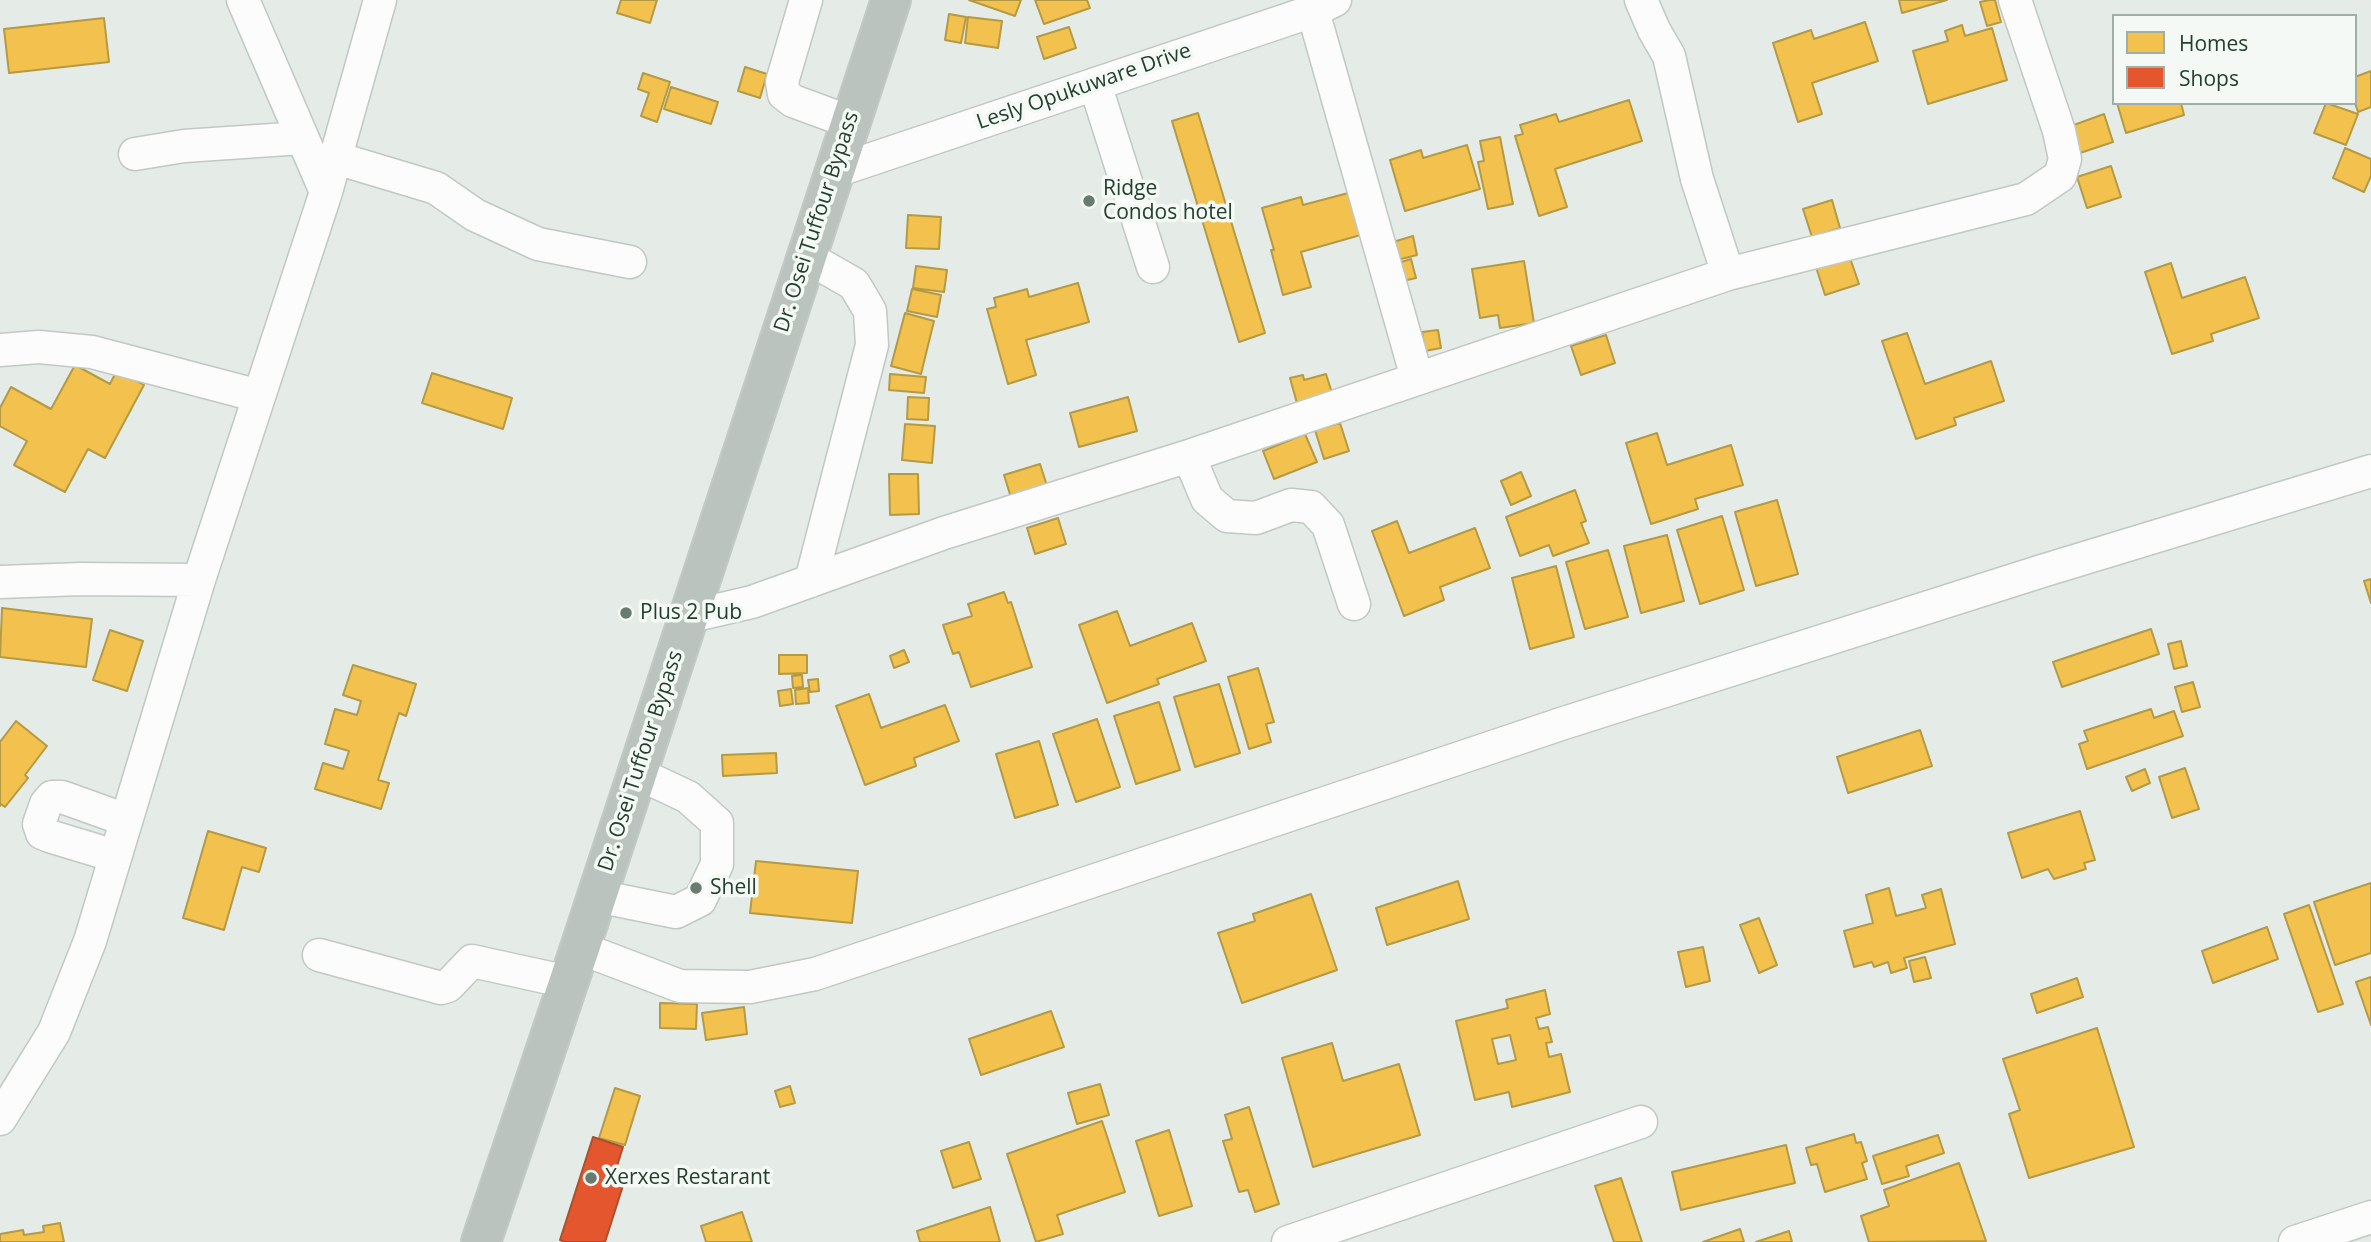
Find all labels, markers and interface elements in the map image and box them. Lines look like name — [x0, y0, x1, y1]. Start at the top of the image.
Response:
legend — [2112, 14, 2357, 105]
text: Homes — [2179, 29, 2248, 57]
street label: Lesly Opukuware Drive — [973, 38, 1195, 136]
text: Shops — [2179, 64, 2239, 92]
street label: Dr. Osei Tuffour Bypass — [769, 109, 865, 335]
place label: Ridge Condos hotel — [1103, 176, 1233, 226]
marker: Ridge Condos hotel — [1081, 193, 1097, 209]
place label: Plus 2 Pub — [640, 600, 742, 626]
marker: Plus 2 Pub — [618, 605, 634, 621]
street label: Dr. Osei Tuffour Bypass — [593, 648, 689, 874]
place label: Shell — [710, 875, 757, 901]
marker: Shell — [688, 880, 704, 896]
place label: Xerxes Restarant — [605, 1165, 770, 1191]
marker: Xerxes Restarant — [583, 1170, 599, 1186]

